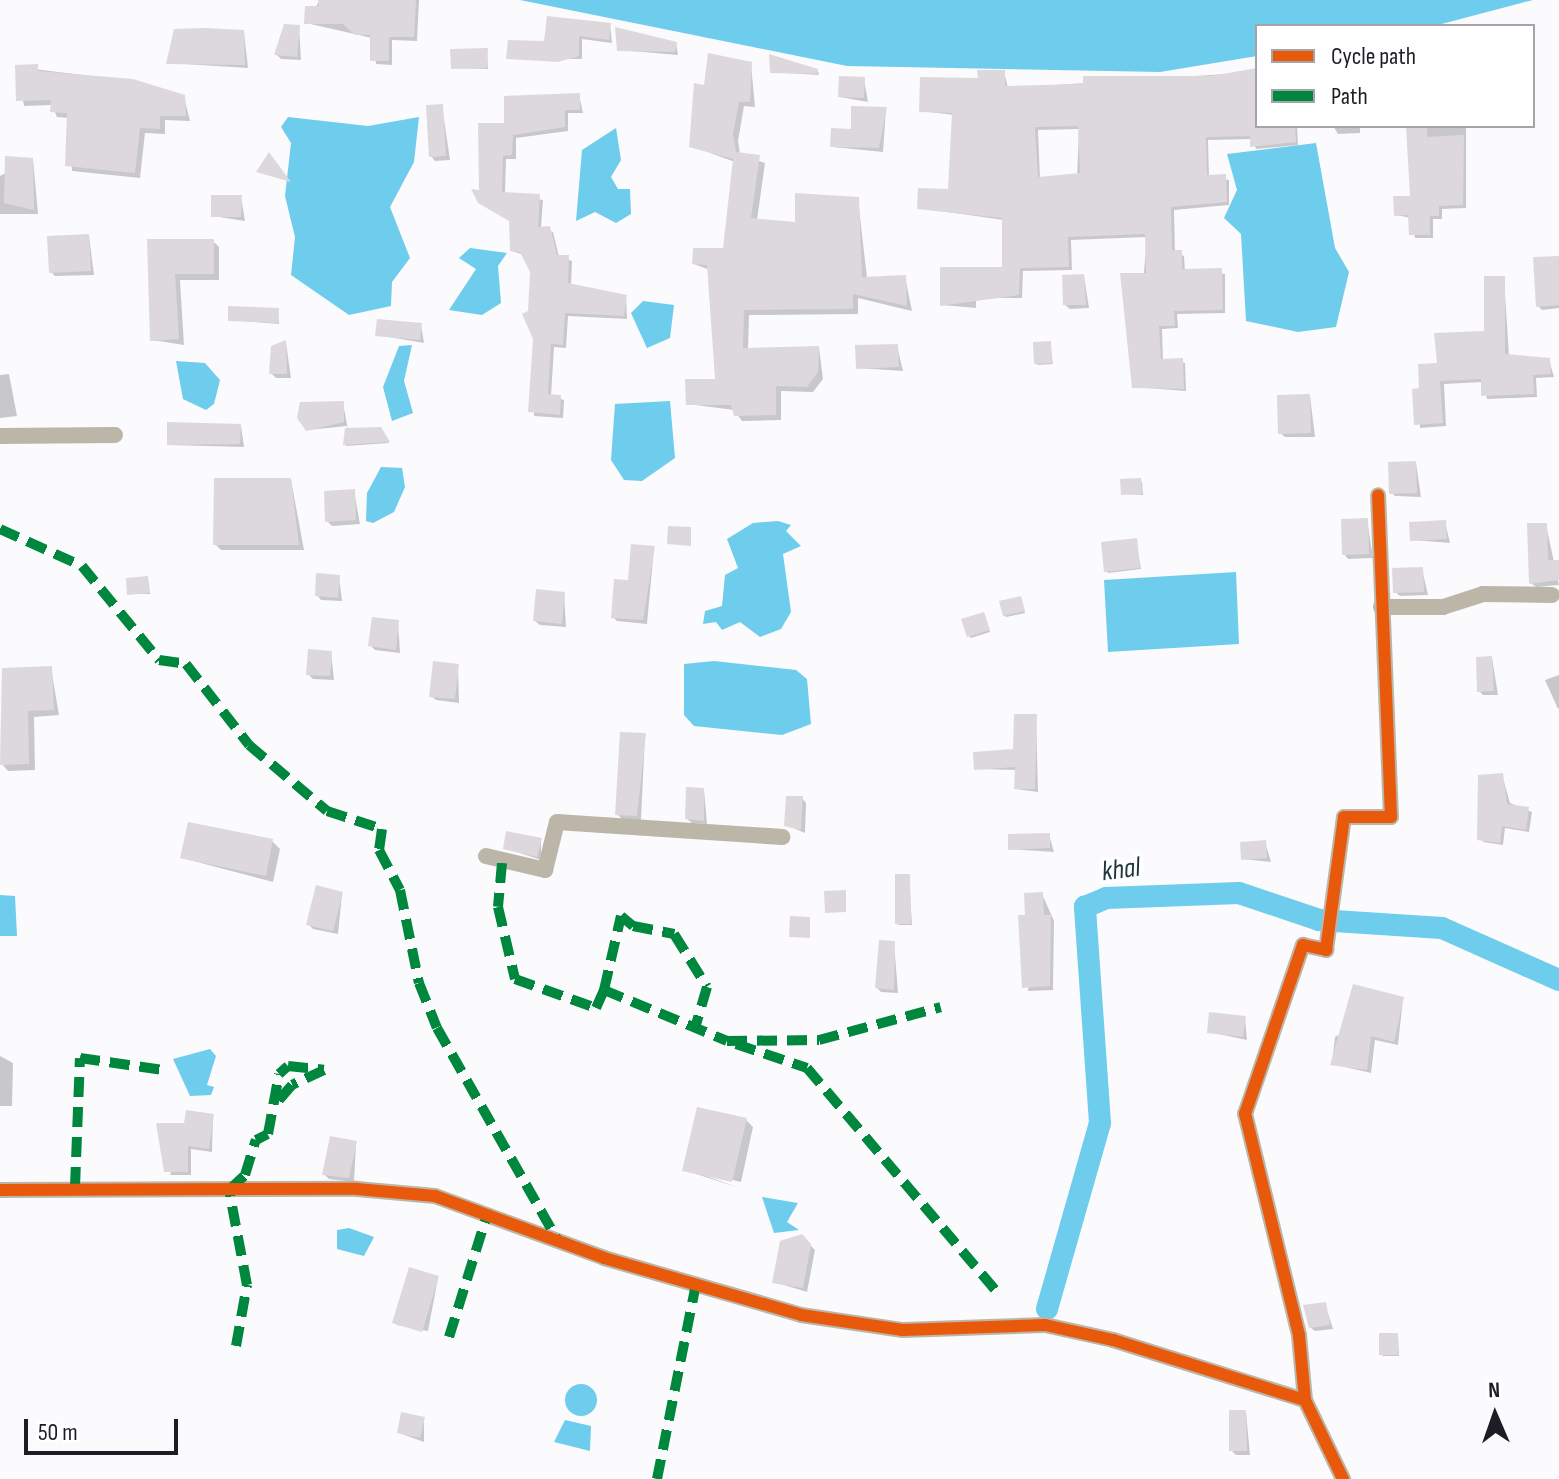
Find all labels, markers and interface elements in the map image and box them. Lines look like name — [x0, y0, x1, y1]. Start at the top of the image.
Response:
legend — [1255, 24, 1535, 128]
text: Cycle path — [1331, 42, 1416, 71]
text: Path — [1331, 82, 1368, 111]
water label: khal — [1100, 851, 1142, 889]
north arrow — [1455, 1375, 1535, 1455]
text: N — [1488, 1377, 1500, 1404]
scale bar — [28, 1403, 182, 1453]
text: 50 m — [38, 1418, 78, 1447]

